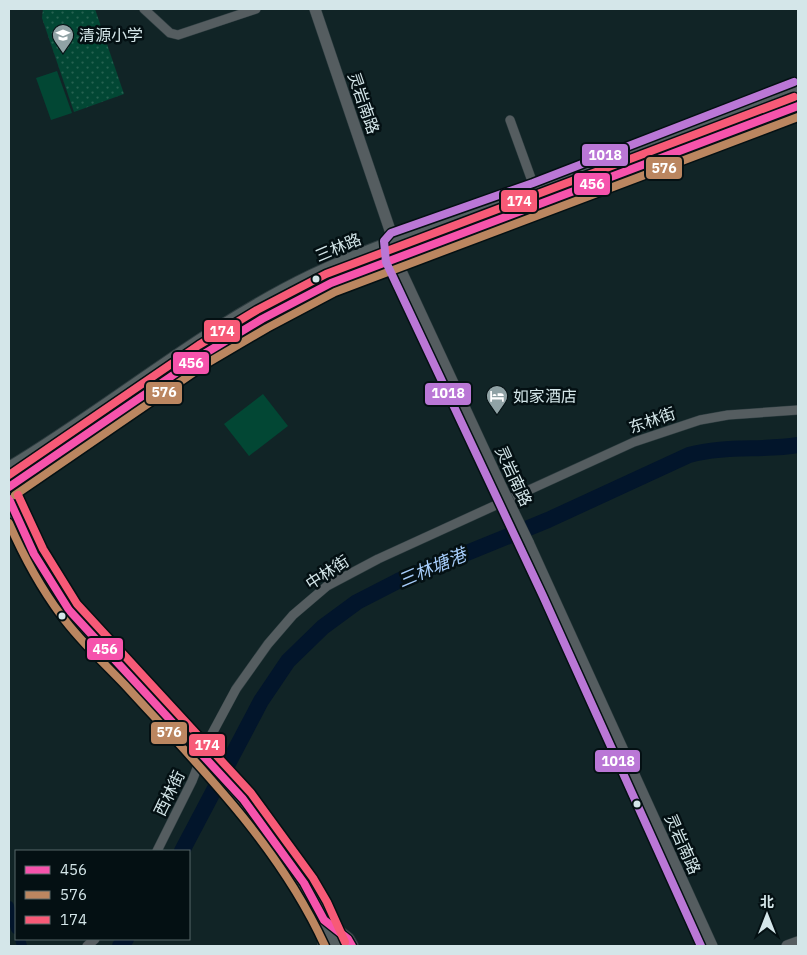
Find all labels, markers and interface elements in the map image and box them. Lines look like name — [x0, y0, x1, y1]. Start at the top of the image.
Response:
school or university icon: 清源小学 — [51, 23, 75, 54]
place label: 清源小学 — [79, 25, 143, 45]
street label: 灵岩南路 — [344, 69, 384, 137]
line badge: 1018 — [581, 143, 629, 167]
text: 1018 — [588, 146, 622, 164]
line badge: 576 — [645, 156, 683, 180]
text: 576 — [651, 159, 677, 177]
line badge: 456 — [573, 172, 611, 196]
text: 456 — [579, 175, 605, 193]
line badge: 174 — [500, 189, 538, 213]
text: 174 — [506, 192, 532, 210]
street label: 三林路 — [312, 228, 364, 266]
unlabelled marker — [311, 274, 321, 284]
line badge: 174 — [203, 319, 241, 343]
text: 174 — [209, 322, 235, 340]
line badge: 456 — [172, 351, 210, 375]
text: 456 — [178, 354, 204, 372]
line badge: 576 — [145, 381, 183, 405]
line badge: 1018 — [424, 382, 472, 406]
text: 576 — [151, 383, 177, 401]
text: 1018 — [431, 384, 465, 402]
hotel icon: 如家酒店 — [485, 384, 509, 415]
place label: 如家酒店 — [513, 386, 577, 406]
street label: 东林街 — [626, 403, 678, 437]
street label: 灵岩南路 — [491, 443, 537, 509]
water label: 三林塘港 — [394, 542, 472, 592]
street label: 中林街 — [301, 551, 353, 593]
unlabelled marker — [57, 611, 67, 621]
line badge: 456 — [86, 637, 124, 661]
text: 456 — [92, 640, 118, 658]
line badge: 576 — [150, 721, 188, 745]
text: 576 — [156, 723, 182, 741]
line badge: 174 — [188, 733, 226, 757]
text: 174 — [194, 736, 220, 754]
line badge: 1018 — [594, 749, 641, 773]
text: 1018 — [601, 752, 635, 770]
street label: 西林街 — [149, 767, 189, 819]
unlabelled marker — [632, 799, 642, 809]
street label: 灵岩南路 — [661, 811, 705, 877]
legend — [15, 850, 190, 940]
text: 456 — [60, 860, 87, 879]
text: 576 — [60, 885, 87, 904]
north arrow — [742, 890, 792, 940]
text: 北 — [760, 893, 774, 911]
text: 174 — [60, 910, 87, 929]

